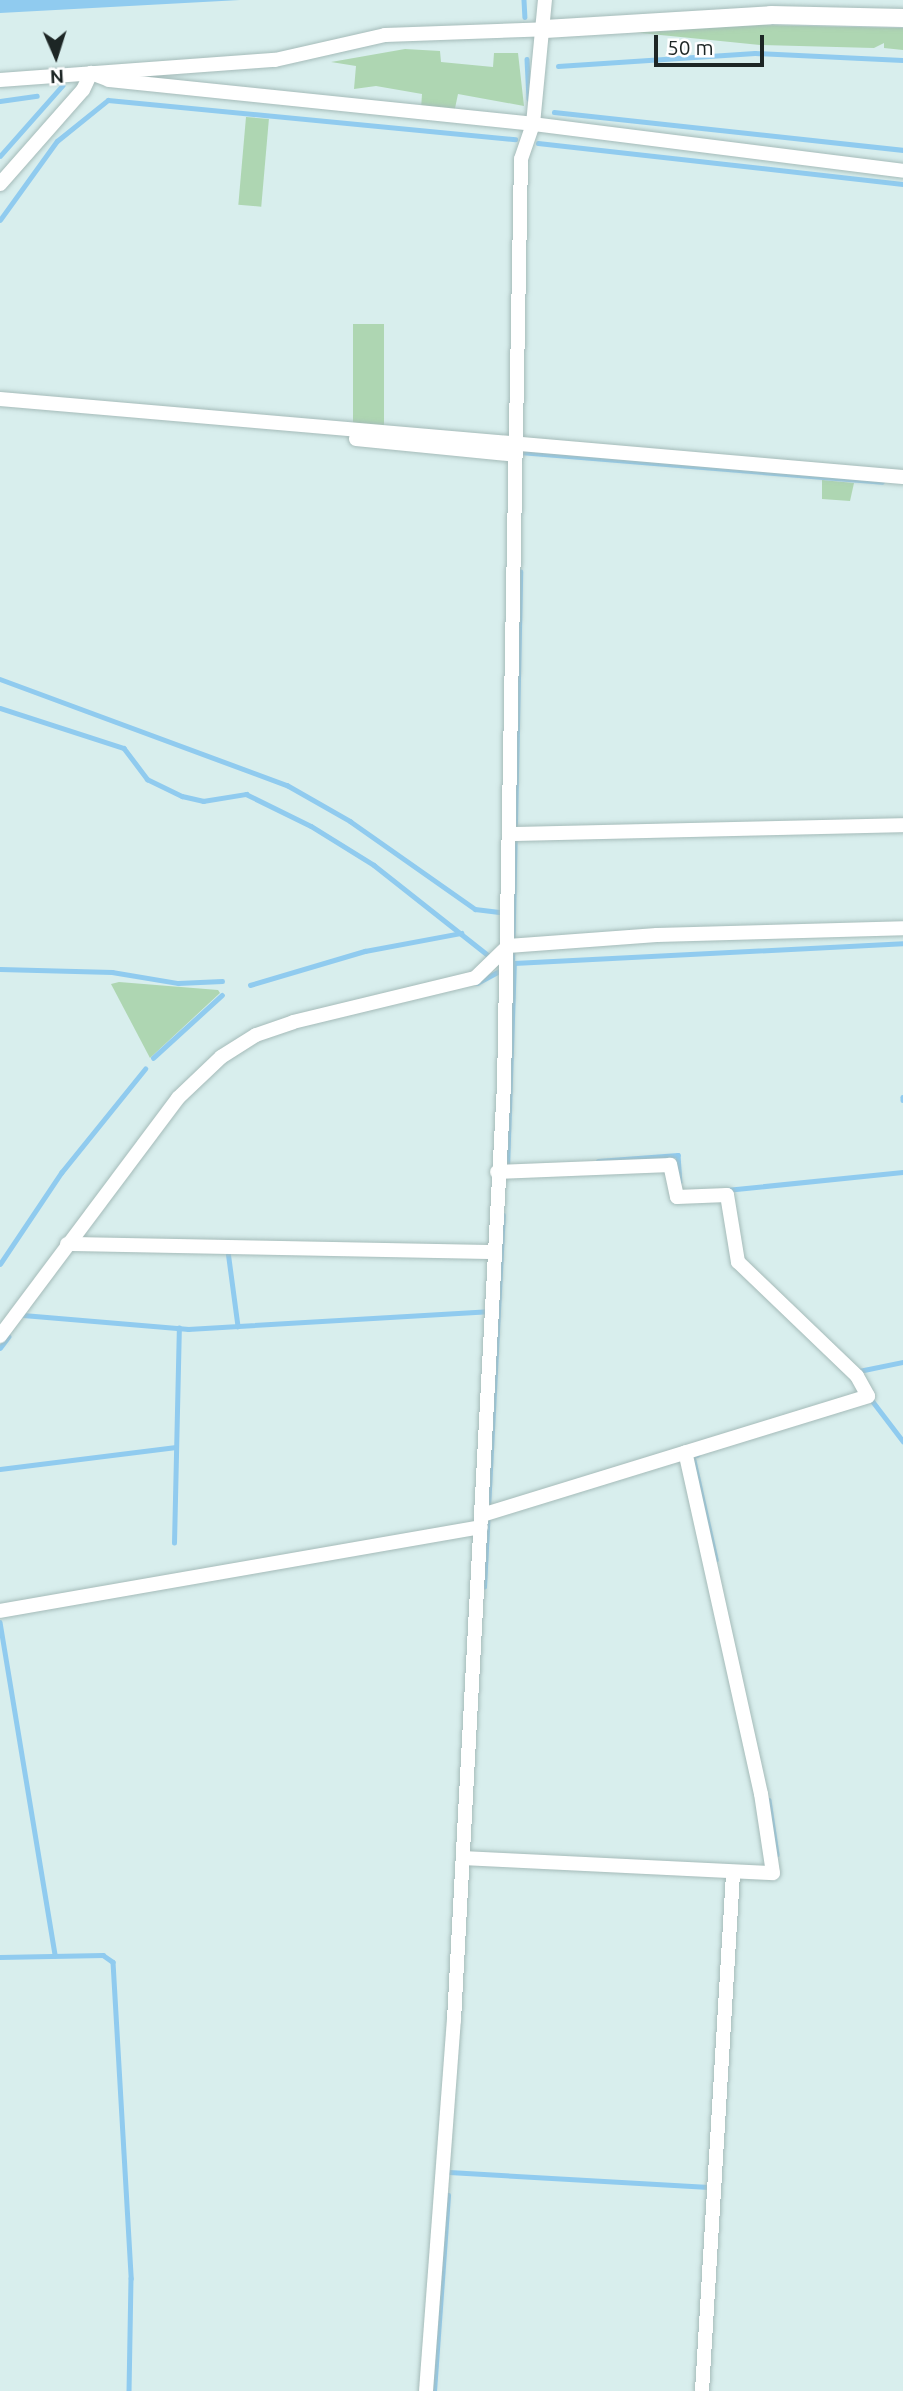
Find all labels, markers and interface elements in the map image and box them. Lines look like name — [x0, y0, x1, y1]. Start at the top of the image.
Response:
north arrow — [21, 21, 91, 91]
scale bar — [658, 21, 768, 65]
text: 50 m — [667, 35, 714, 59]
text: N — [49, 66, 65, 88]

